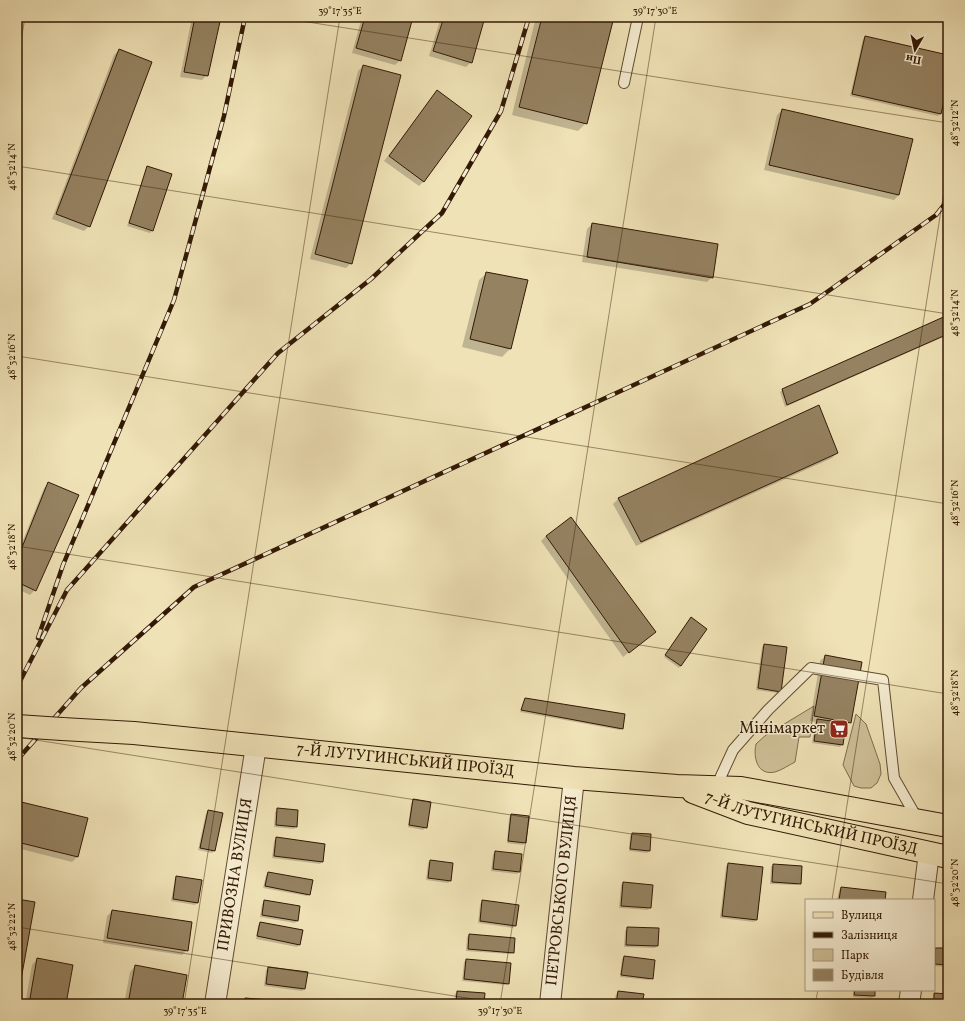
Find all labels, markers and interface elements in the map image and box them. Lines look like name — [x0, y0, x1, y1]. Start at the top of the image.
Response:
text: 39°17'35"E — [318, 4, 362, 18]
text: 39°17'30"E — [633, 4, 677, 18]
north arrow — [895, 30, 935, 70]
text: Пн — [905, 50, 923, 67]
text: 48°32'12"N — [948, 99, 962, 146]
text: 48°32'14"N — [5, 143, 19, 191]
text: 48°32'14"N — [948, 289, 962, 337]
text: 48°32'16"N — [5, 333, 19, 380]
text: 48°32'16"N — [948, 479, 962, 526]
text: 48°32'18"N — [5, 523, 19, 570]
text: 48°32'18"N — [948, 669, 962, 716]
text: 48°32'20"N — [5, 712, 19, 761]
place label: Мінімаркет — [739, 718, 825, 740]
supermarket icon: Мінімаркет — [828, 718, 850, 740]
street label: 7-Й ЛУТУГИНСЬКИЙ ПРОЇЗД — [295, 739, 516, 783]
street label: 7-Й ЛУТУГИНСЬКИЙ ПРОЇЗД — [702, 787, 920, 861]
street label: ПЕТРОВСЬКОГО ВУЛИЦЯ — [541, 794, 583, 987]
street label: ПРИВОЗНА ВУЛИЦЯ — [213, 796, 259, 953]
text: 48°32'20"N — [948, 858, 962, 907]
legend — [805, 899, 935, 991]
text: 48°32'22"N — [5, 902, 19, 951]
text: Вулиця — [841, 908, 882, 924]
text: Залізниця — [841, 928, 897, 944]
text: Парк — [841, 948, 869, 964]
text: Будівля — [841, 968, 884, 984]
text: 39°17'35"E — [163, 1004, 207, 1018]
text: 39°17'30"E — [478, 1004, 522, 1018]

